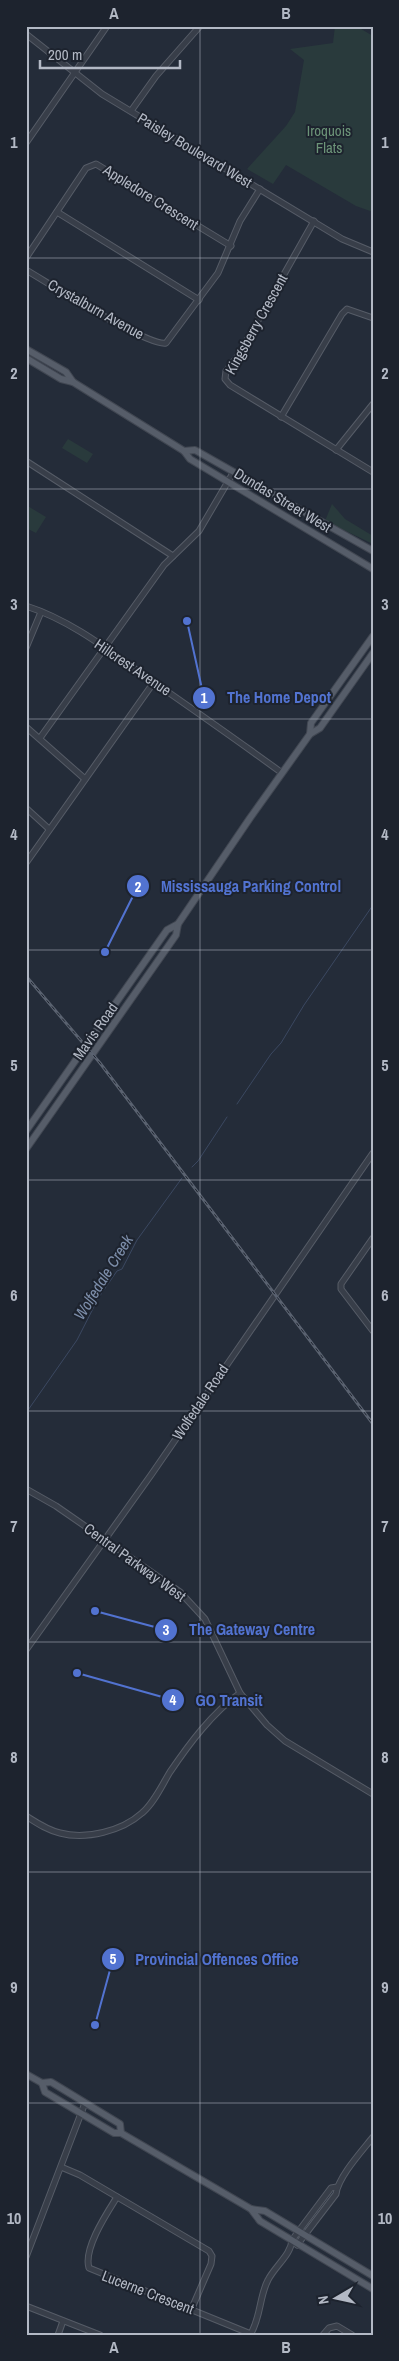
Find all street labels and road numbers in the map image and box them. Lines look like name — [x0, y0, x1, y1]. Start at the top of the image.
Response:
street label: Paisley Boulevard West — [134, 107, 257, 193]
street label: Appledore Crescent — [98, 159, 203, 235]
street label: Kingsberry Crescent — [220, 269, 293, 378]
street label: Crystalburn Avenue — [44, 274, 148, 344]
street label: Dundas Street West — [231, 463, 336, 538]
street label: Hillcrest Avenue — [90, 634, 176, 701]
street label: Mavis Road — [68, 998, 122, 1064]
street label: Wolfedale Road — [167, 1360, 233, 1444]
street label: Central Parkway West — [80, 1518, 191, 1607]
street label: Lucerne Crescent — [99, 2265, 198, 2319]

